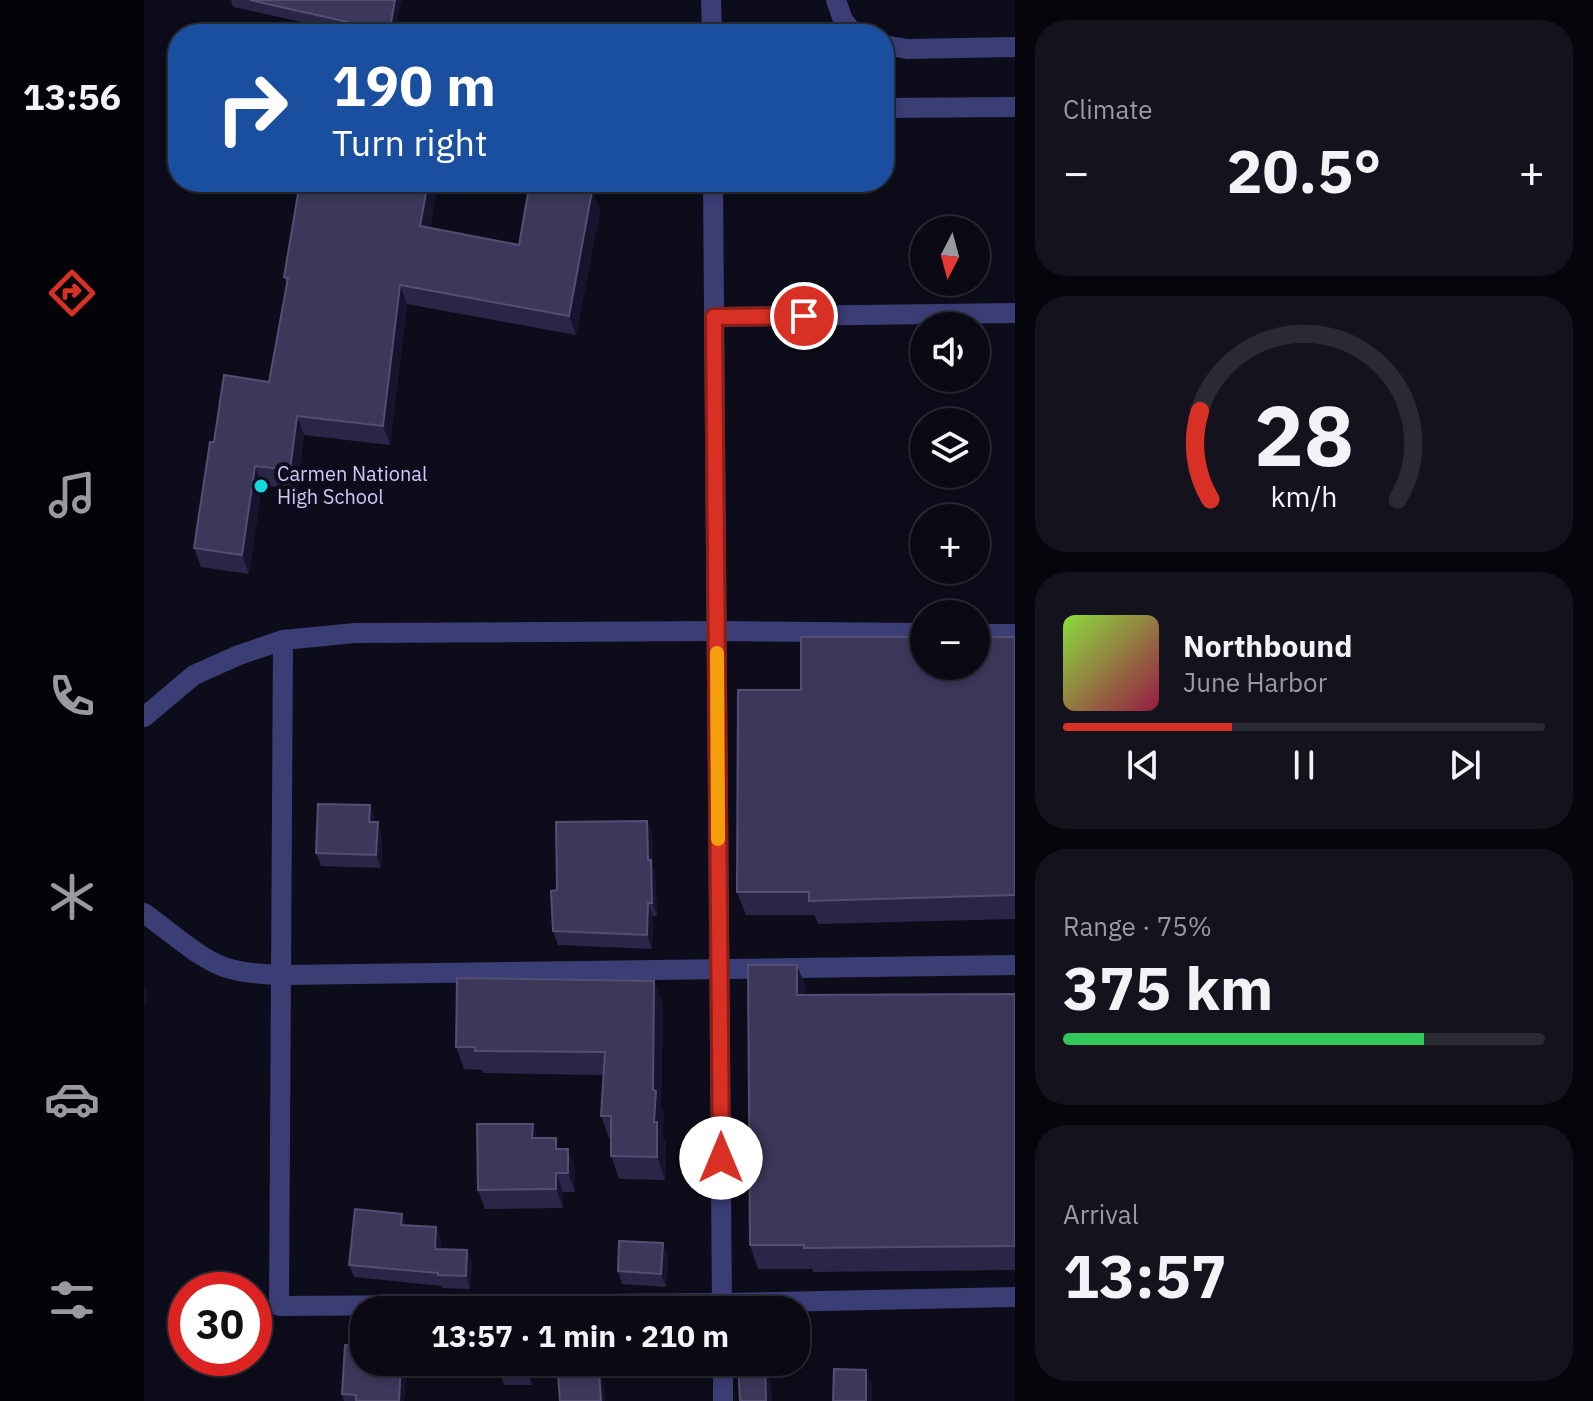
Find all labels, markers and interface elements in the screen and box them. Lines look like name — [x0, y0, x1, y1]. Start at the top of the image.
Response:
text: 190 m — [332, 49, 496, 121]
icon: right — [200, 56, 304, 160]
text: 13:56 — [23, 73, 121, 120]
text: Climate — [1063, 92, 1153, 126]
text: Turn right — [332, 119, 488, 166]
text: 20.5° — [1227, 131, 1381, 210]
text: − — [1063, 143, 1089, 200]
text: + — [1519, 143, 1545, 200]
north arrow — [910, 216, 990, 296]
map controls — [910, 216, 990, 680]
icon: directions — [44, 265, 100, 321]
pin — [770, 282, 838, 350]
icon: arrive — [782, 294, 826, 338]
button: sound — [910, 312, 990, 392]
text: 28 — [1254, 381, 1354, 489]
button: layers — [910, 408, 990, 488]
place label: Carmen National High School — [277, 460, 427, 510]
icon: music — [44, 467, 100, 523]
marker: Carmen National High School — [252, 477, 270, 495]
text: km/h — [1270, 478, 1338, 515]
button: + — [910, 504, 990, 584]
button: − — [910, 600, 990, 680]
text: Northbound — [1183, 626, 1352, 665]
text: June Harbor — [1183, 665, 1327, 699]
icon: phone — [44, 668, 100, 724]
icon: previous — [1121, 743, 1165, 787]
icon: pause — [1282, 743, 1326, 787]
icon: next — [1443, 743, 1487, 787]
icon: climate — [44, 869, 100, 925]
text: Range · 75% — [1063, 909, 1212, 943]
text: 375 km — [1063, 948, 1273, 1027]
icon: car — [44, 1071, 100, 1127]
position arrow — [679, 1116, 763, 1200]
text: Arrival — [1063, 1197, 1139, 1231]
text: 13:57 — [1063, 1236, 1227, 1315]
icon: filters — [44, 1272, 100, 1328]
speed limit sign: 30 — [168, 1272, 272, 1376]
text: 13:57 · 1 min · 210 m — [431, 1316, 729, 1355]

